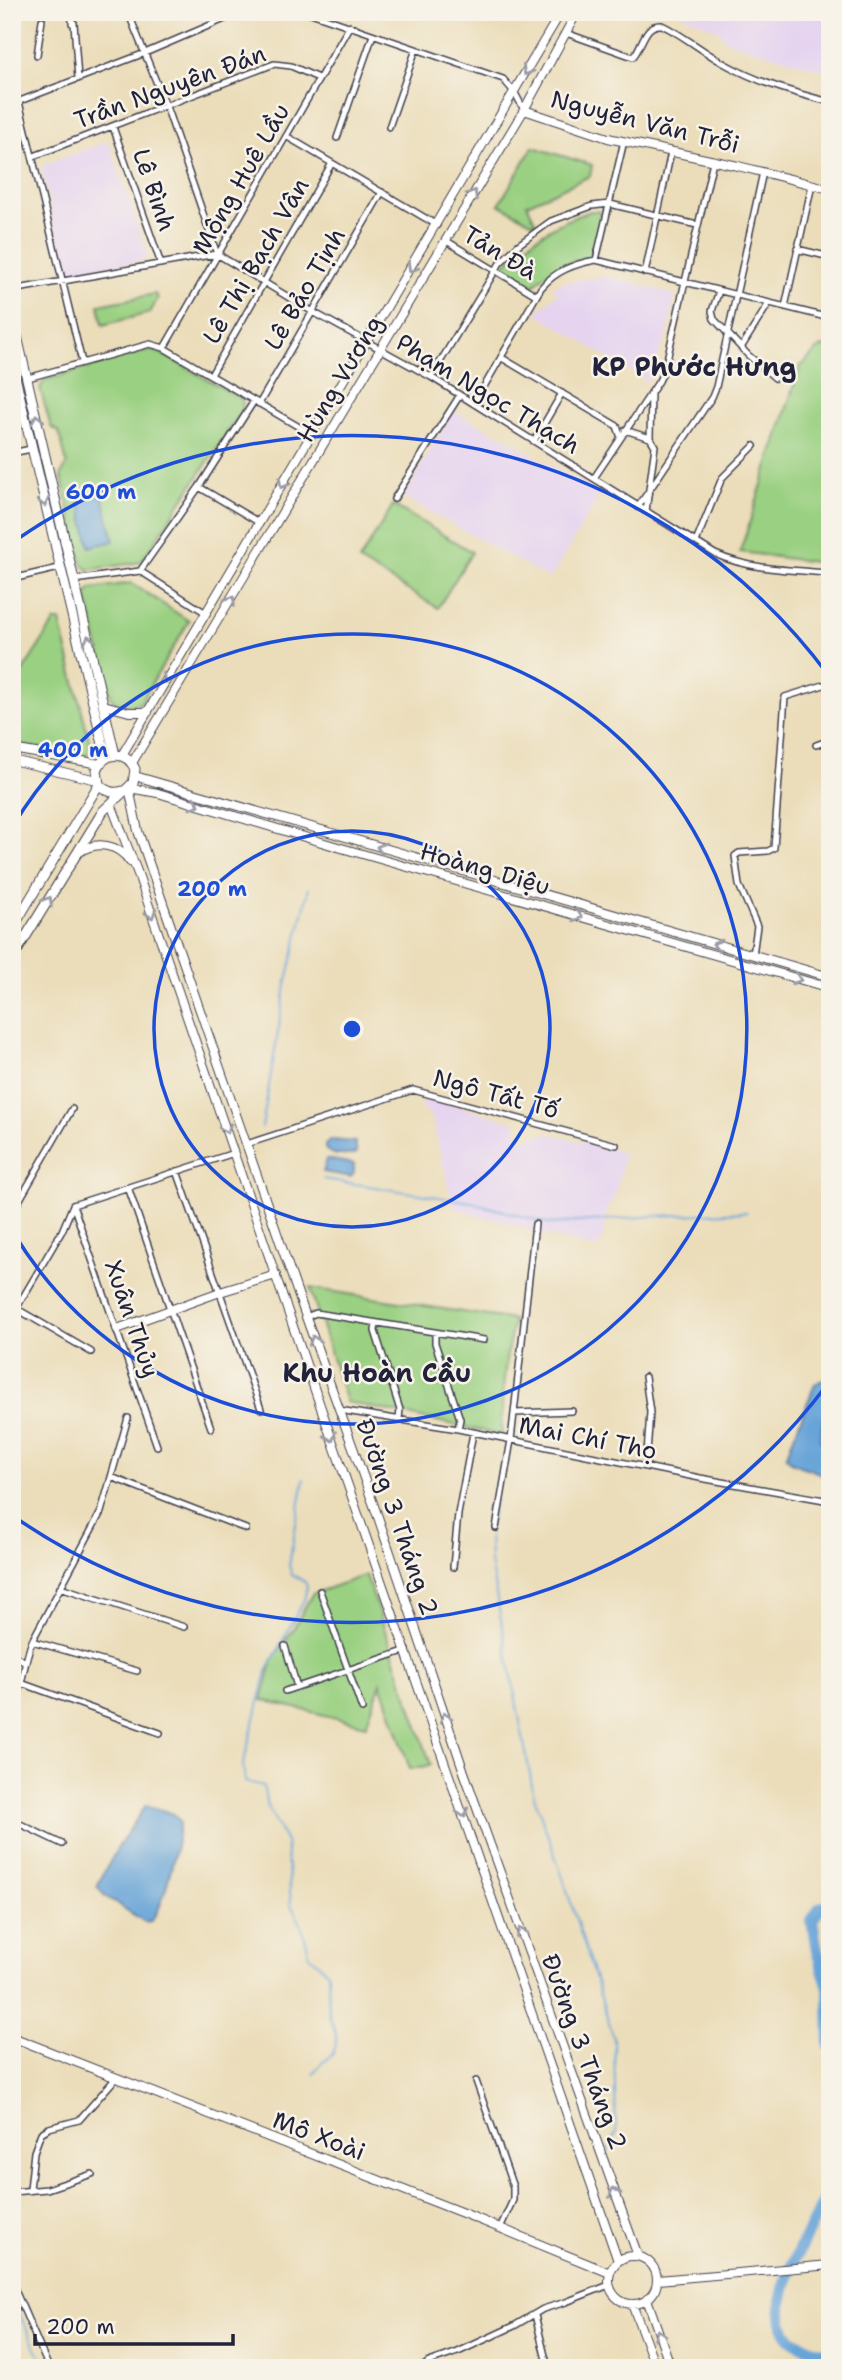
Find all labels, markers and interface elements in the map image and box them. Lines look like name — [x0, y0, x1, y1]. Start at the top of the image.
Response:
street label: Trần Nguyên Đán — [70, 37, 270, 137]
one-way arrow — [523, 64, 536, 77]
street label: Nguyễn Văn Trỗi — [547, 83, 743, 161]
street label: Mộng Huê Lầu — [185, 98, 297, 260]
street label: Lê Bình — [125, 145, 183, 235]
street label: Lê Thị Bạch Vân — [196, 172, 316, 350]
one-way arrow — [465, 189, 478, 202]
street label: Tản Đà — [457, 218, 543, 288]
street label: Lê Bảo Tịnh — [257, 222, 353, 356]
one-way arrow — [407, 260, 420, 273]
street label: Hùng Vương — [290, 310, 390, 448]
street label: Phạm Ngọc Thạch — [390, 326, 586, 462]
district label: KP Phước Hưng — [592, 349, 796, 384]
one-way arrow — [31, 413, 45, 425]
one-way arrow — [278, 476, 291, 489]
text: 600 m — [66, 478, 136, 506]
one-way arrow — [36, 496, 50, 508]
one-way arrow — [223, 595, 236, 608]
one-way arrow — [83, 634, 97, 646]
one-way arrow — [162, 672, 175, 685]
text: 400 m — [38, 736, 108, 764]
one-way arrow — [189, 796, 201, 811]
street label: Hoàng Diệu — [416, 835, 554, 903]
one-way arrow — [375, 842, 387, 856]
text: 200 m — [177, 875, 247, 903]
one-way arrow — [40, 895, 53, 908]
one-way arrow — [143, 907, 157, 919]
one-way arrow — [572, 907, 584, 922]
one-way arrow — [711, 939, 723, 953]
one-way arrow — [790, 970, 802, 985]
centre of rings — [340, 1017, 364, 1041]
street label: Ngô Tất Tố — [429, 1062, 563, 1126]
one-way arrow — [218, 1122, 232, 1134]
street label: Xuân Thủy — [97, 1256, 167, 1382]
one-way arrow — [308, 1335, 322, 1347]
district label: Khu Hoàn Cầu — [283, 1355, 471, 1390]
street label: Mai Chí Thọ — [516, 1409, 660, 1467]
street label: Đường 3 Tháng 2 — [348, 1414, 446, 1620]
one-way arrow — [323, 1430, 337, 1442]
one-way arrow — [439, 1711, 454, 1723]
one-way arrow — [455, 1807, 469, 1819]
one-way arrow — [515, 1926, 529, 1938]
street label: Đường 3 Tháng 2 — [534, 1950, 634, 2154]
street label: Mô Xoài — [268, 2104, 370, 2168]
one-way arrow — [608, 2187, 622, 2199]
scale bar — [35, 2303, 233, 2347]
text: 200 m — [46, 2313, 115, 2341]
one-way arrow — [653, 2328, 667, 2340]

